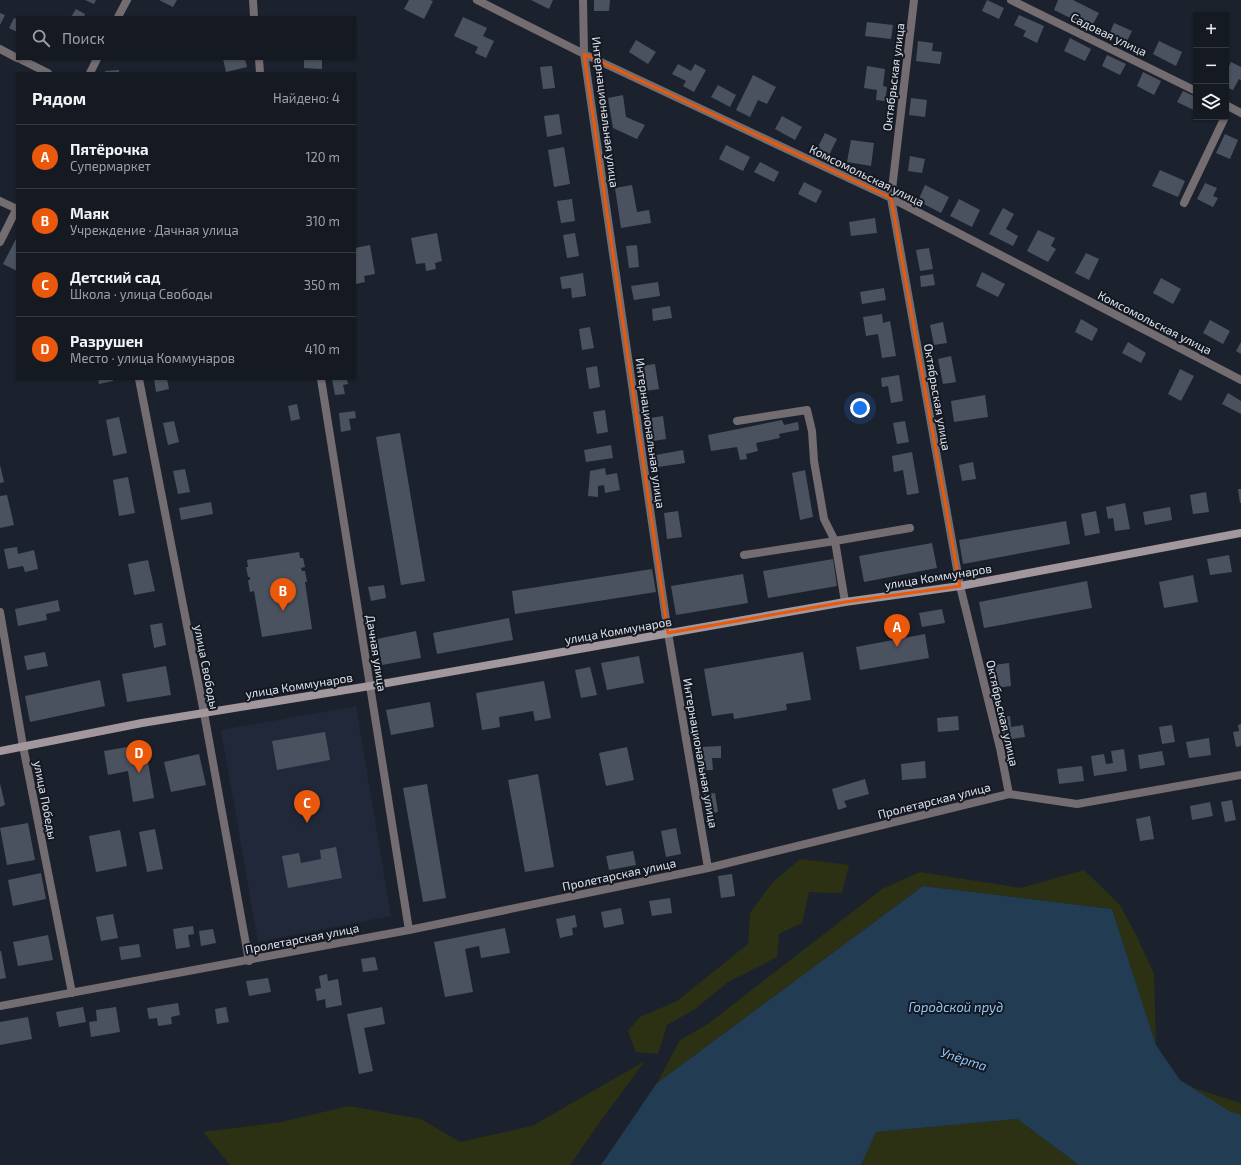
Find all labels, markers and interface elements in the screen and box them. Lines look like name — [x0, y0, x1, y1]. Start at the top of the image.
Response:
street label: Садовая улица — [1068, 9, 1150, 59]
map controls — [1193, 12, 1229, 120]
button: + — [1193, 12, 1229, 48]
search box — [16, 16, 356, 60]
street label: Октябрьская улица — [879, 22, 908, 132]
icon: search — [30, 27, 52, 49]
text: Поиск — [62, 29, 105, 47]
street label: Интернациональная улица — [589, 36, 622, 188]
button: − — [1193, 48, 1229, 84]
button: layers — [1193, 84, 1229, 120]
text: Рядом — [32, 88, 86, 108]
text: Найдено: 4 — [273, 90, 340, 106]
text: Пятёрочка — [70, 140, 149, 158]
street label: Комсомольская улица — [807, 141, 927, 210]
text: A — [41, 149, 49, 165]
text: 120 m — [305, 149, 340, 165]
text: Супермаркет — [70, 158, 151, 174]
text: Маяк — [70, 204, 109, 222]
text: B — [41, 213, 49, 229]
text: 310 m — [305, 213, 340, 229]
text: Учреждение · Дачная улица — [70, 222, 239, 238]
text: Детский сад — [70, 268, 160, 286]
text: C — [41, 277, 49, 293]
text: 350 m — [304, 277, 340, 293]
text: Школа · улица Свободы — [70, 286, 213, 302]
street label: Комсомольская улица — [1095, 287, 1214, 358]
text: Разрушен — [70, 332, 143, 350]
text: D — [41, 341, 49, 357]
text: 410 m — [305, 341, 340, 357]
street label: Октябрьская улица — [921, 342, 954, 452]
text: Место · улица Коммунаров — [70, 350, 235, 366]
street label: Интернациональная улица — [632, 357, 669, 509]
your location — [850, 398, 870, 418]
street label: улица Коммунаров — [883, 561, 993, 592]
pin: B — [270, 578, 296, 611]
street label: Дачная улица — [363, 614, 390, 693]
street label: улица Коммунаров — [563, 614, 673, 647]
pin: A — [884, 614, 910, 647]
street label: улица Свободы — [191, 624, 222, 711]
street label: Октябрьская улица — [983, 659, 1022, 768]
street label: улица Коммунаров — [244, 670, 354, 701]
street label: Интернациональная улица — [680, 677, 721, 829]
pin: D — [126, 740, 152, 773]
street label: улица Победы — [31, 759, 61, 841]
street label: Пролетарская улица — [876, 779, 992, 822]
pin: C — [294, 790, 320, 823]
street label: Пролетарская улица — [561, 855, 677, 894]
street label: Пролетарская улица — [244, 920, 360, 957]
water label: Городской пруд — [909, 999, 1003, 1015]
water label: Упёрта — [939, 1044, 989, 1074]

